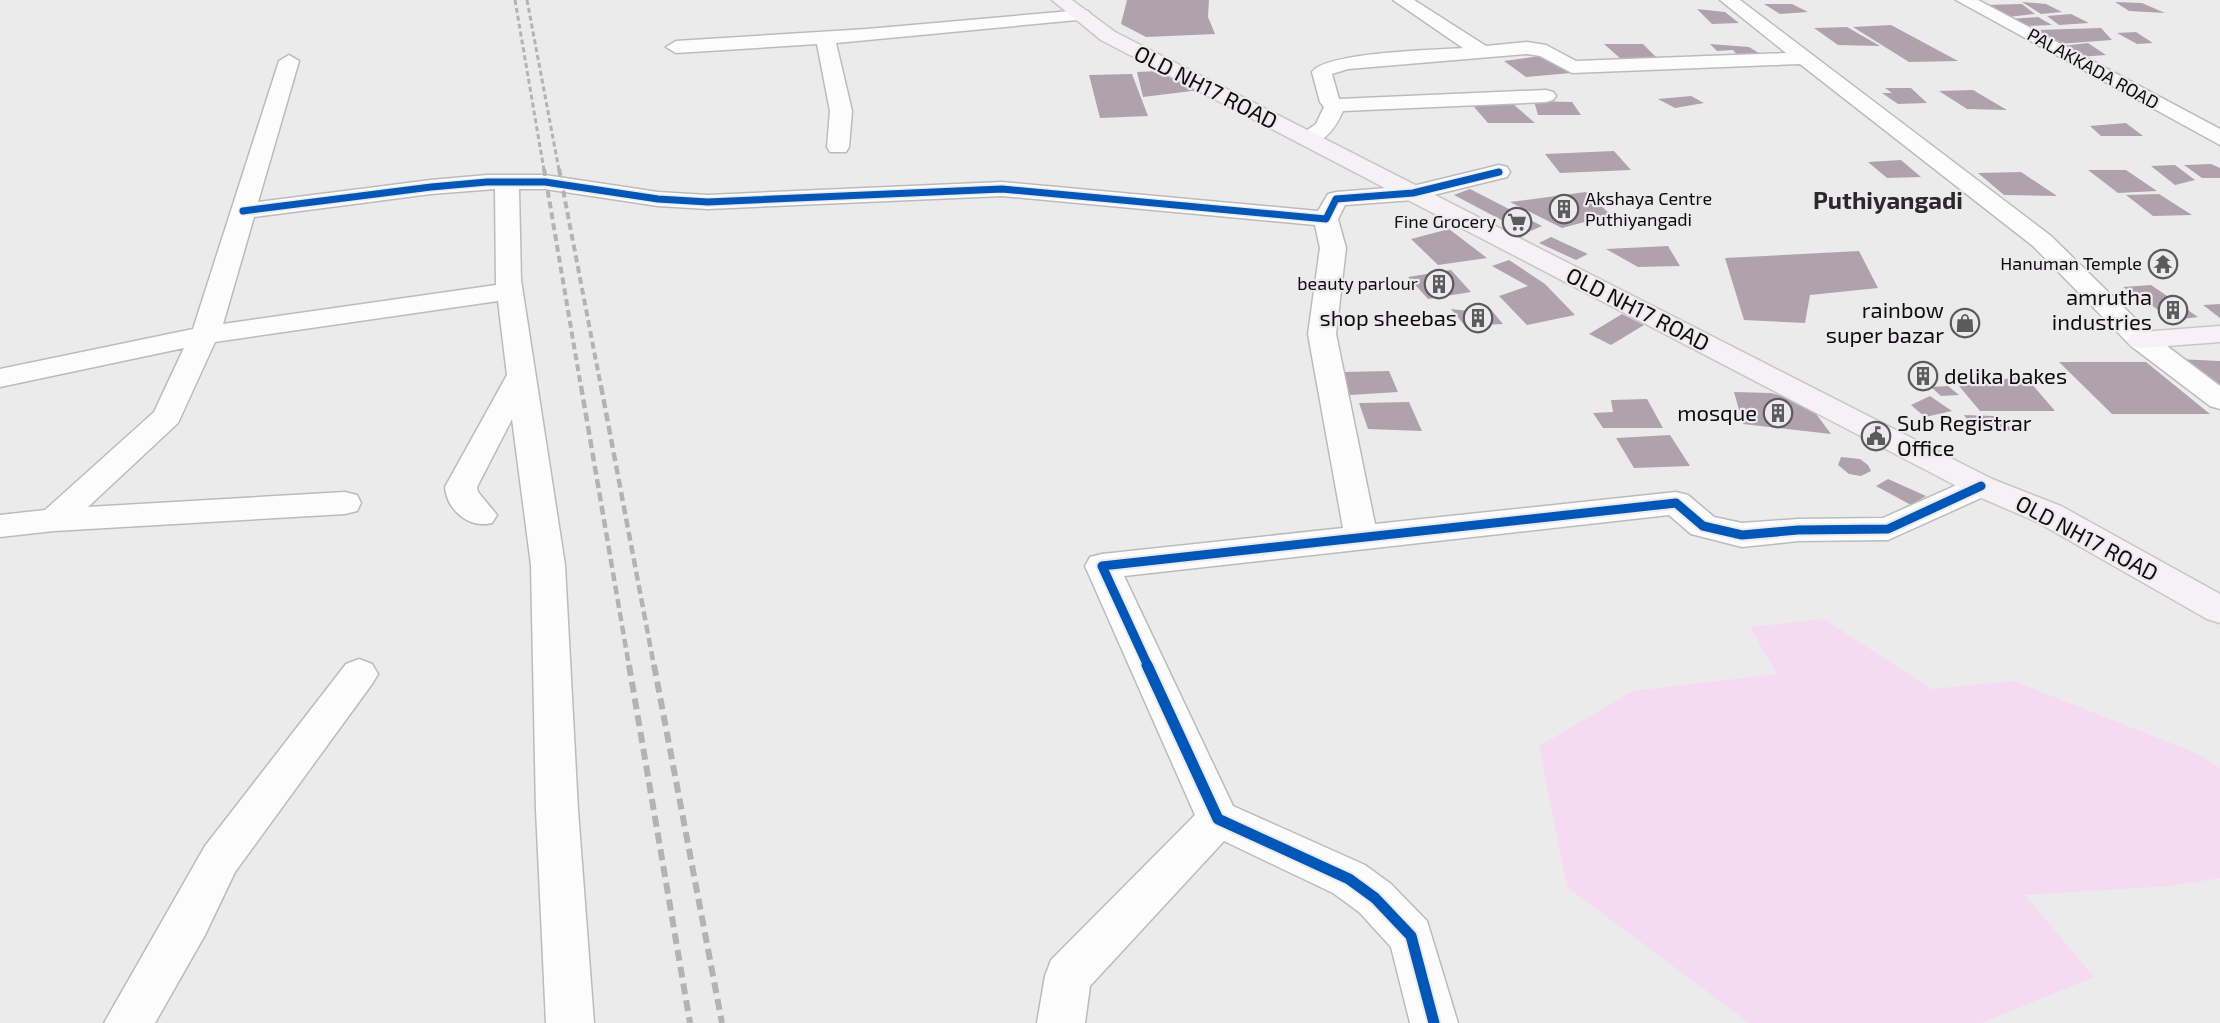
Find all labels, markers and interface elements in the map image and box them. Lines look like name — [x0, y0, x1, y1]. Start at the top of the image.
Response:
street label: PALAKKADA ROAD — [2024, 23, 2163, 113]
street label: OLD NH17 ROAD — [1131, 39, 1282, 133]
district label: Puthiyangadi — [1813, 185, 1963, 214]
place label: Akshaya Centre Puthiyangadi — [1585, 187, 1712, 230]
building icon: Akshaya Centre Puthiyangadi — [1548, 193, 1580, 225]
supermarket icon: Fine Grocery — [1501, 206, 1533, 238]
place label: Fine Grocery — [1394, 210, 1496, 232]
temple icon: Hanuman Temple — [2147, 248, 2179, 280]
place label: Hanuman Temple — [2000, 252, 2142, 274]
street label: OLD NH17 ROAD — [1563, 261, 1714, 355]
building icon: beauty parlour — [1423, 268, 1455, 300]
place label: beauty parlour — [1297, 272, 1418, 294]
place label: amrutha industries — [2052, 283, 2152, 334]
building icon: amrutha industries — [2157, 294, 2189, 326]
place label: rainbow super bazar — [1826, 296, 1944, 347]
building icon: shop sheebas — [1462, 302, 1494, 334]
place label: shop sheebas — [1319, 304, 1457, 330]
shop icon: rainbow super bazar — [1949, 307, 1981, 339]
building icon: delika bakes — [1907, 360, 1939, 392]
place label: delika bakes — [1944, 362, 2067, 388]
building icon: mosque — [1762, 397, 1794, 429]
place label: mosque — [1677, 399, 1757, 425]
place label: Sub Registrar Office — [1897, 409, 2032, 460]
public building icon: Sub Registrar Office — [1860, 420, 1892, 452]
street label: OLD NH17 ROAD — [2012, 489, 2163, 585]

